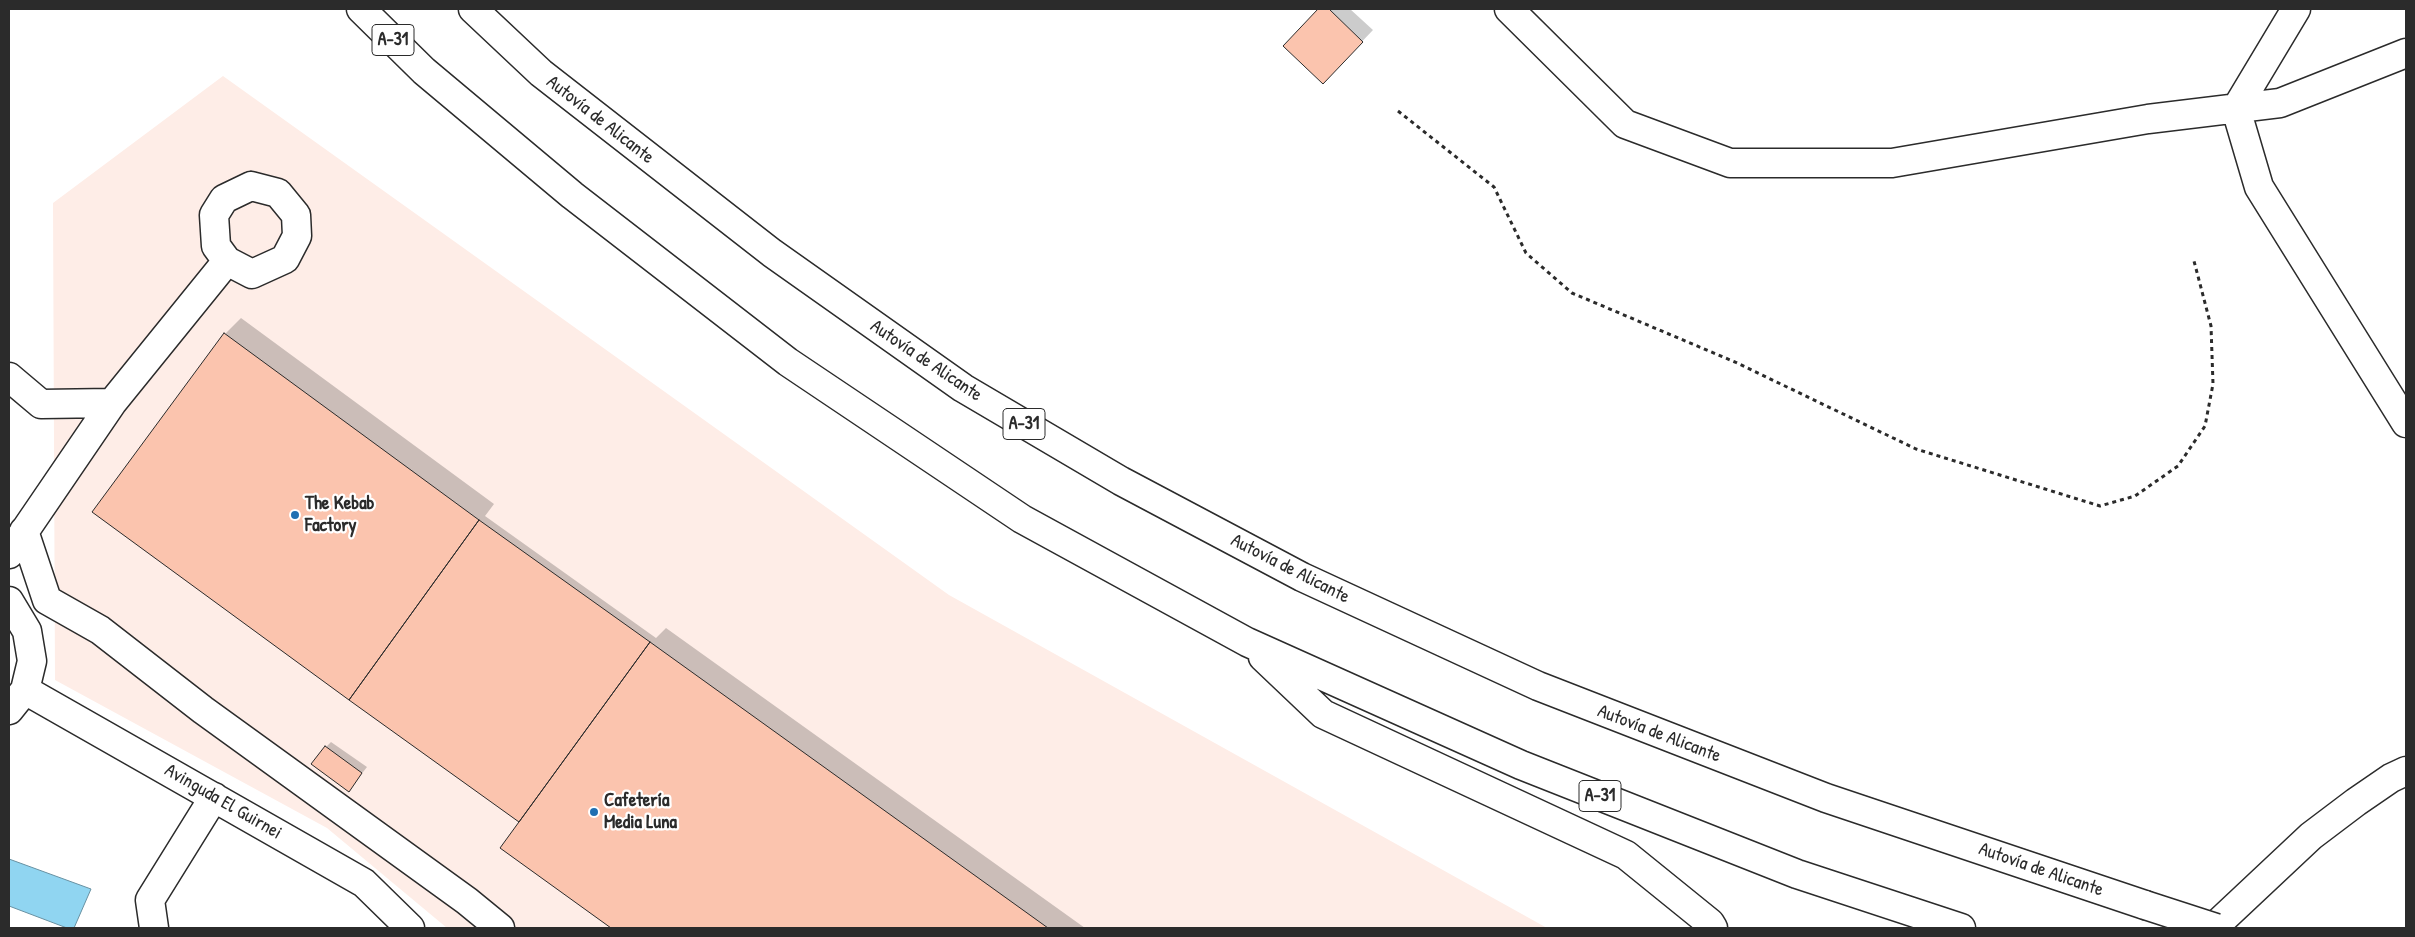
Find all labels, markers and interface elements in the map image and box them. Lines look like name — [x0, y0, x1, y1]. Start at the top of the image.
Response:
road number: A-31 — [372, 24, 414, 56]
street label: Autovía de Alicante — [542, 71, 658, 169]
street label: Autovía de Alicante — [866, 315, 986, 407]
road number: A-31 — [1003, 408, 1045, 439]
place label: The Kebab Factory — [305, 493, 374, 537]
marker: The Kebab Factory — [289, 509, 301, 521]
street label: Autovía de Alicante — [1227, 529, 1353, 609]
street label: Autovía de Alicante — [1594, 700, 1724, 768]
street label: Avinguda El Guirnei — [160, 759, 286, 845]
road number: A-31 — [1579, 780, 1621, 811]
place label: Cafetería Media Luna — [604, 790, 677, 834]
marker: Cafetería Media Luna — [588, 806, 600, 818]
street label: Autovía de Alicante — [1976, 838, 2106, 902]

